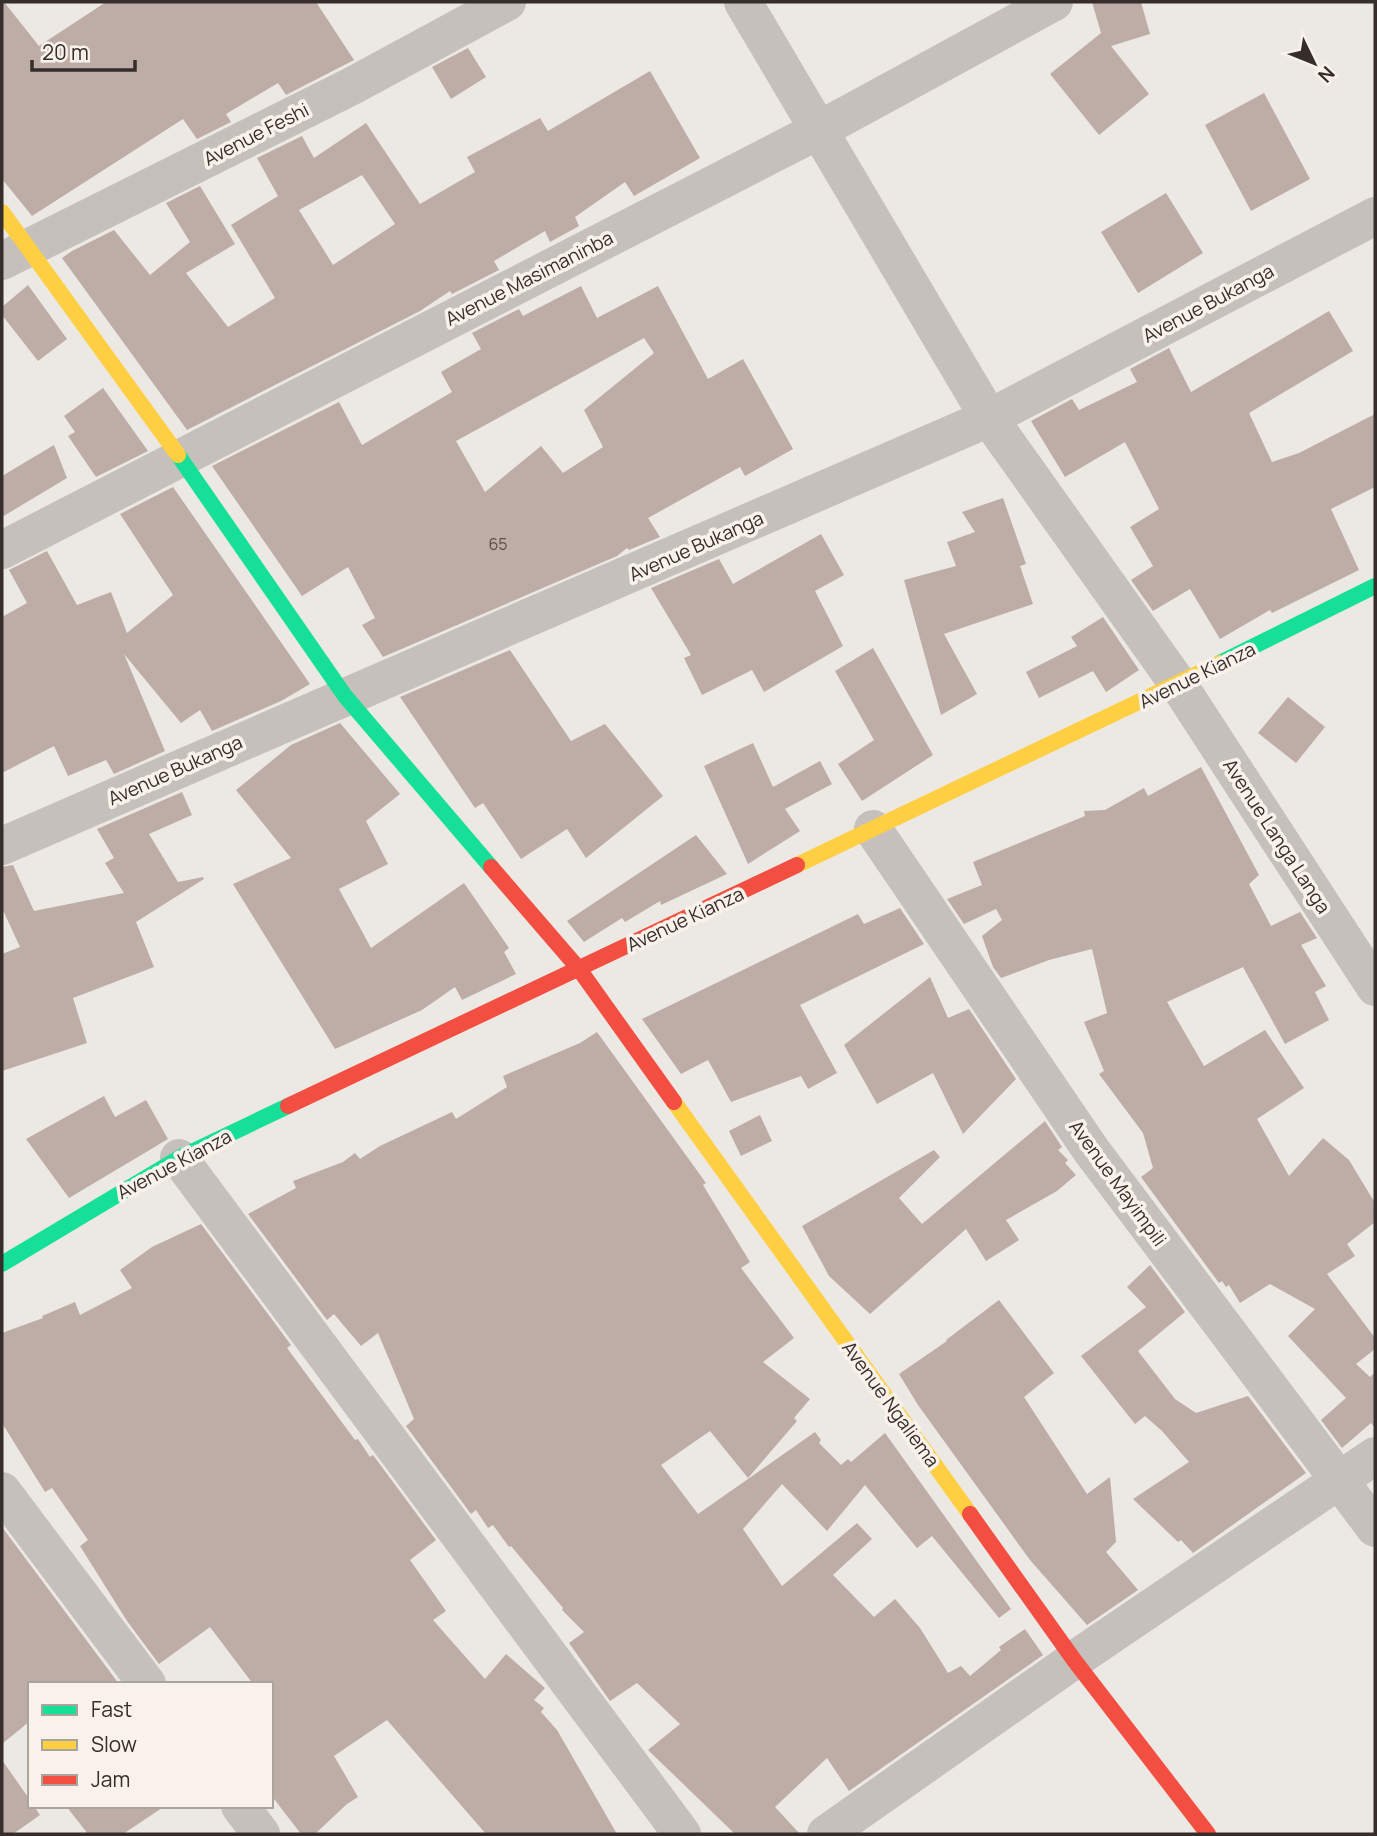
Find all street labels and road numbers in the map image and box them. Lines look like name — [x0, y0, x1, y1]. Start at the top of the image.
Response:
street label: Avenue Feshi — [199, 96, 313, 172]
street label: Avenue Masimaninba — [441, 224, 617, 332]
street label: Avenue Bukanga — [1138, 258, 1278, 348]
street label: Avenue Bukanga — [625, 505, 767, 587]
street label: Avenue Kianza — [1134, 636, 1260, 714]
street label: Avenue Bukanga — [104, 729, 246, 811]
street label: Avenue Langa Langa — [1217, 754, 1337, 918]
street label: Avenue Kianza — [622, 880, 748, 958]
street label: Avenue Mayimpili — [1063, 1115, 1173, 1251]
street label: Avenue Kianza — [112, 1123, 236, 1205]
street label: Avenue Ngaliema — [836, 1336, 946, 1472]

